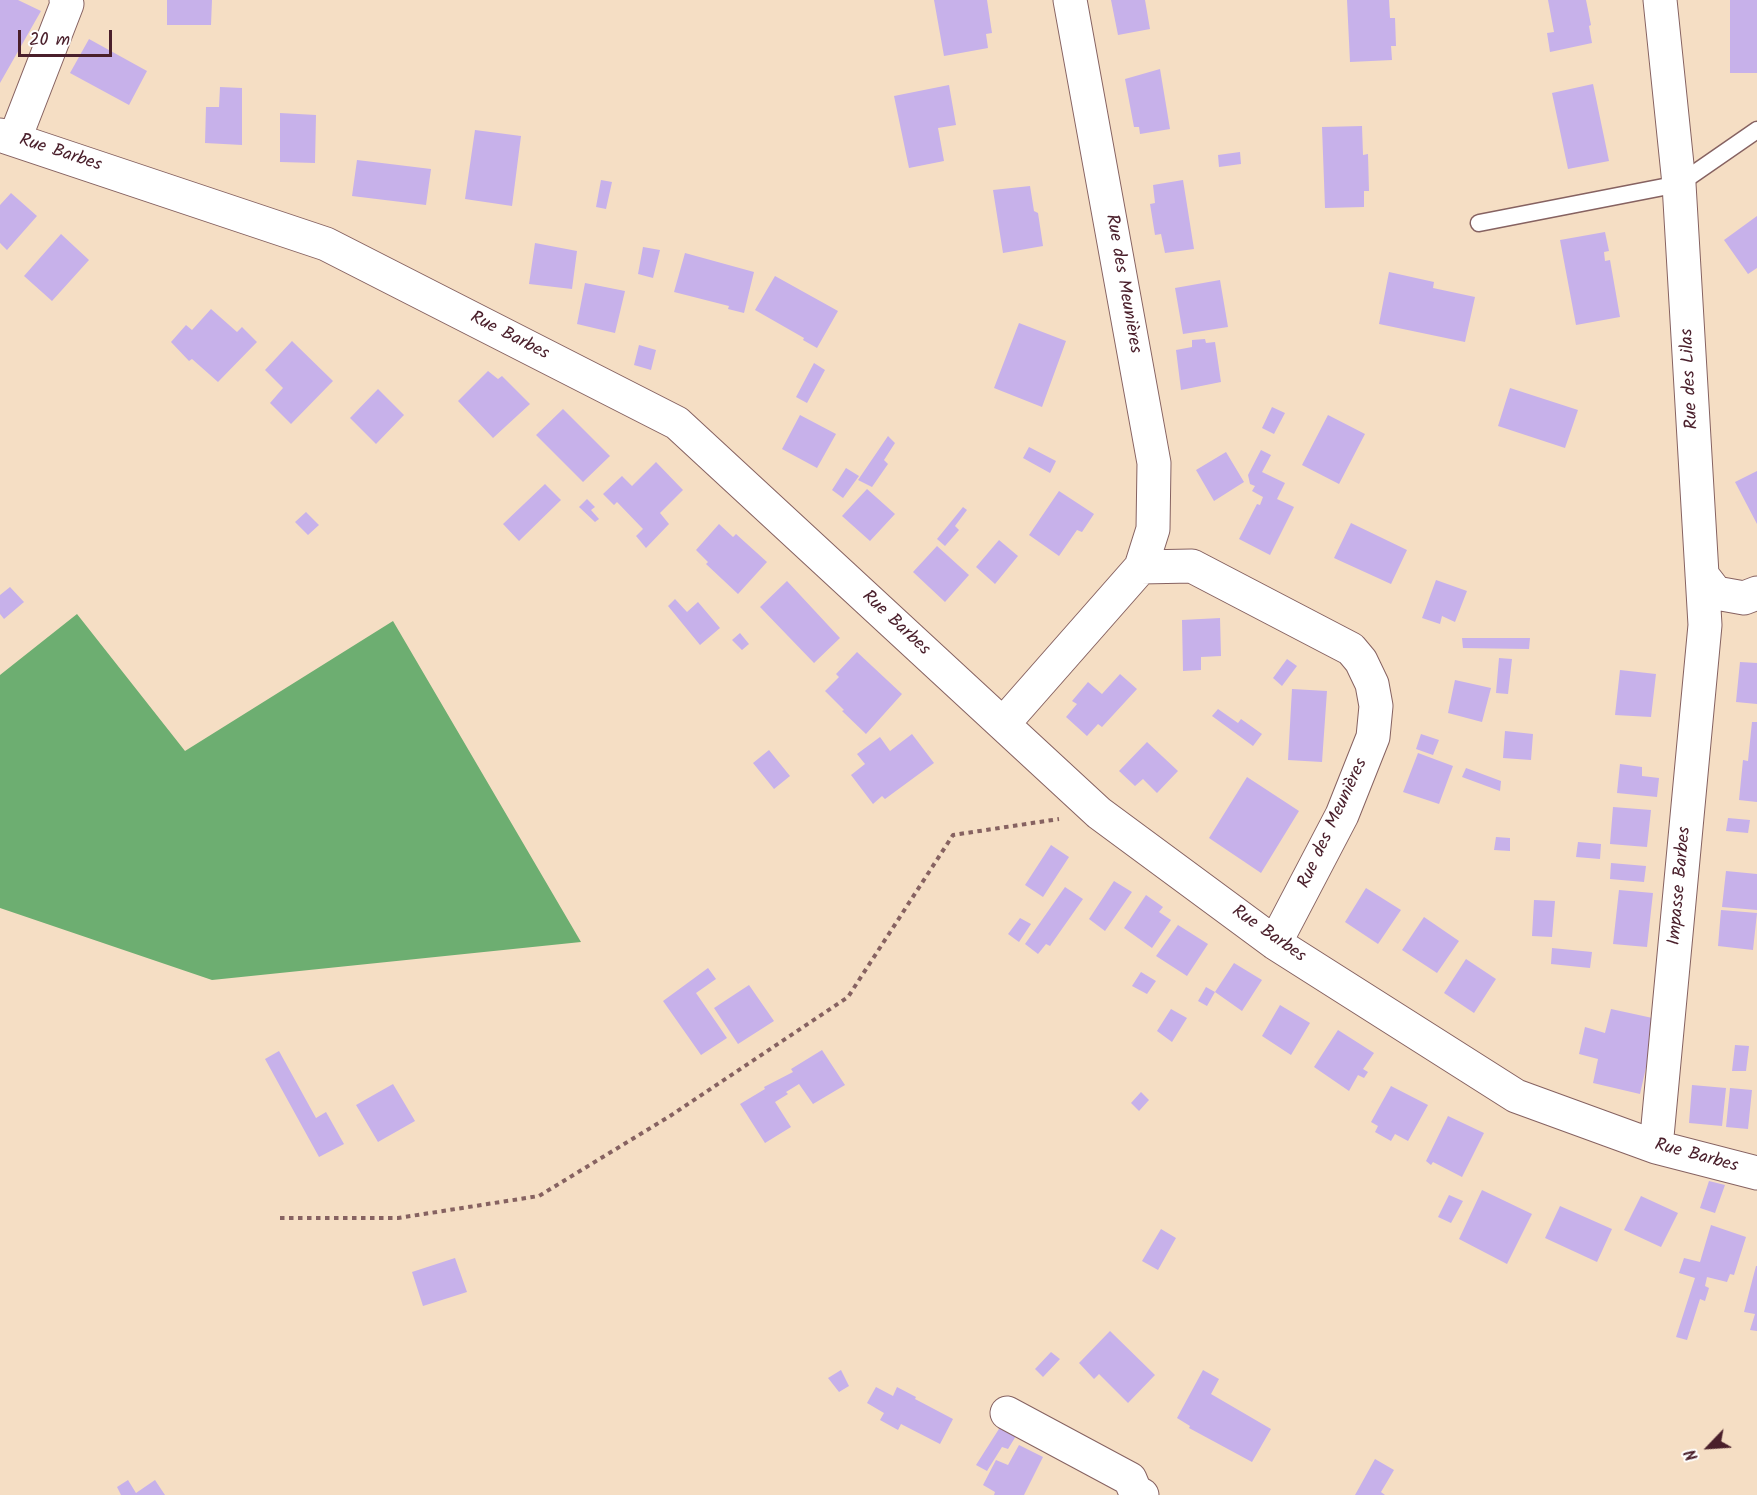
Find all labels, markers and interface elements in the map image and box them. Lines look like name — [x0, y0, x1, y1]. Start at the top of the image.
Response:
scale bar — [21, 18, 116, 56]
text: 20 m — [29, 26, 70, 55]
street label: Rue Barbes — [16, 131, 104, 177]
street label: Rue des Meunières — [1099, 213, 1145, 355]
street label: Rue Barbes — [466, 308, 552, 366]
street label: Rue des Lilas — [1678, 328, 1704, 430]
street label: Rue Barbes — [856, 587, 934, 661]
street label: Rue des Meunières — [1294, 756, 1374, 892]
street label: Impasse Barbes — [1665, 826, 1697, 946]
street label: Rue Barbes — [1227, 902, 1309, 968]
street label: Rue Barbes — [1652, 1135, 1740, 1179]
north arrow — [1679, 1417, 1739, 1477]
text: N — [1679, 1445, 1706, 1465]

